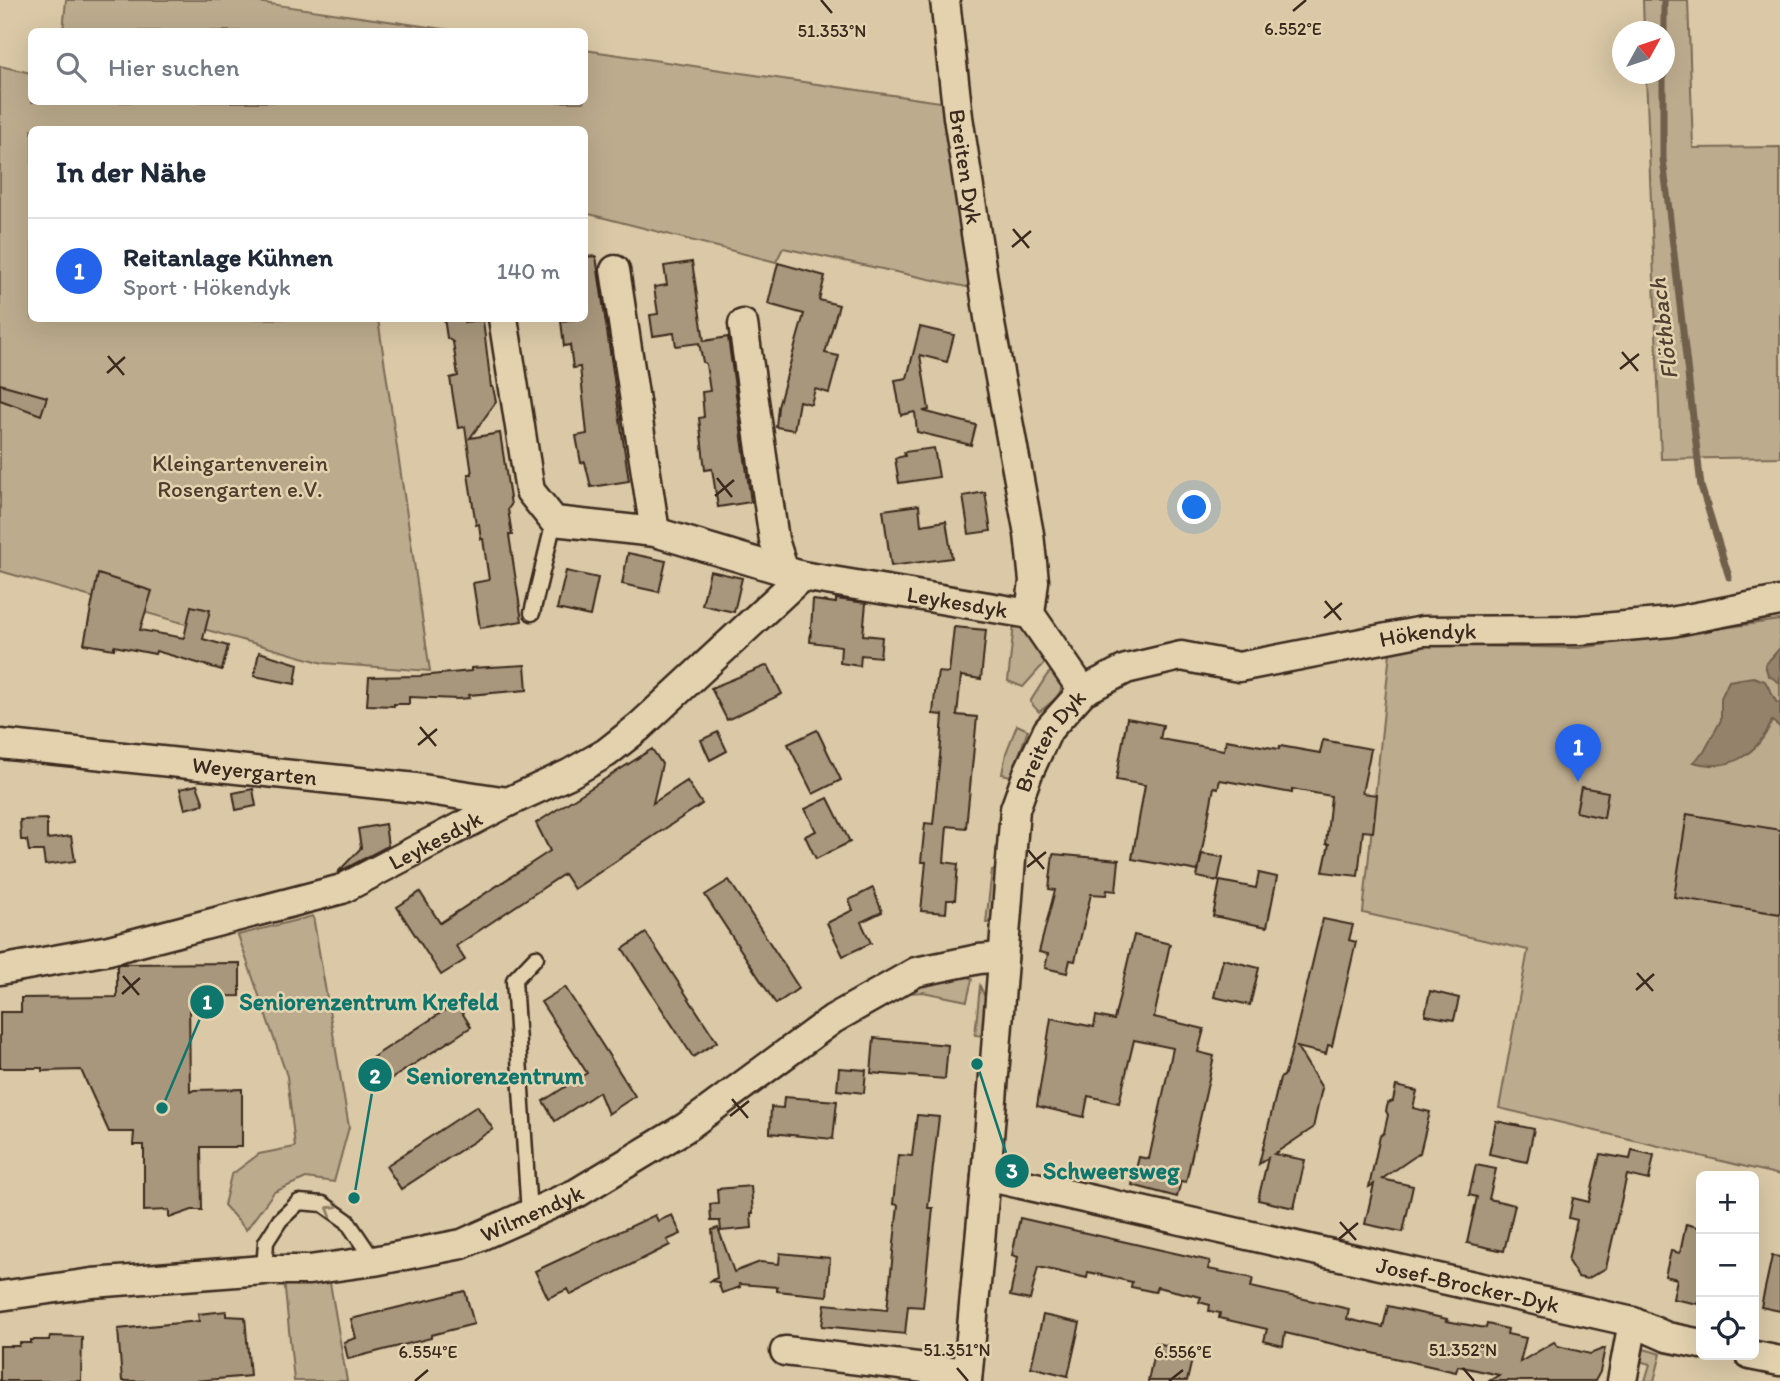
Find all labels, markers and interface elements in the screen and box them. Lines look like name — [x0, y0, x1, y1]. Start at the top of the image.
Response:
text: 6.552°E — [1264, 18, 1322, 40]
text: 51.353°N — [798, 20, 866, 42]
north arrow — [1612, 21, 1675, 84]
search box — [28, 28, 588, 105]
icon: search — [52, 48, 90, 86]
text: Hier suchen — [108, 51, 240, 83]
street label: Breiten Dyk — [943, 108, 988, 227]
text: In der Nähe — [56, 153, 206, 190]
text: Reitanlage Kühnen — [123, 241, 333, 273]
text: 1 — [74, 257, 84, 285]
text: 140 m — [497, 257, 560, 285]
text: Sport · Hökendyk — [123, 273, 291, 301]
water label: Flöthbach — [1642, 276, 1684, 381]
park label: Kleingartenverein Rosengarten e.V. — [152, 449, 328, 503]
your location — [1177, 490, 1211, 524]
street label: Leykesdyk — [905, 580, 1010, 624]
street label: Hökendyk — [1377, 617, 1477, 653]
street label: Breiten Dyk — [1008, 684, 1092, 796]
pin: 1 — [1555, 724, 1601, 782]
street label: Weyergarten — [191, 750, 319, 791]
street label: Leykesdyk — [384, 804, 487, 876]
callout: Seniorenzentrum Krefeld — [190, 979, 512, 1024]
text: Seniorenzentrum Krefeld — [239, 987, 500, 1016]
text: 1 — [202, 989, 212, 1014]
callout: Seniorenzentrum — [358, 1053, 598, 1098]
text: Seniorenzentrum — [406, 1061, 584, 1090]
text: 2 — [369, 1063, 381, 1088]
callout: Schweersweg — [994, 1148, 1194, 1193]
text: Schweersweg — [1043, 1156, 1180, 1186]
text: 3 — [1006, 1158, 1018, 1183]
map controls — [1696, 1171, 1759, 1360]
button: + — [1696, 1171, 1759, 1234]
street label: Wilmendyk — [476, 1178, 588, 1248]
one-way arrow — [325, 1205, 338, 1218]
button: − — [1696, 1234, 1759, 1297]
street label: Josef-Brocker-Dyk — [1374, 1251, 1562, 1319]
button: locate — [1696, 1297, 1759, 1360]
text: 51.351°N — [923, 1339, 991, 1361]
text: 51.352°N — [1429, 1339, 1497, 1361]
text: 6.554°E — [399, 1341, 458, 1363]
text: 6.556°E — [1154, 1341, 1212, 1363]

